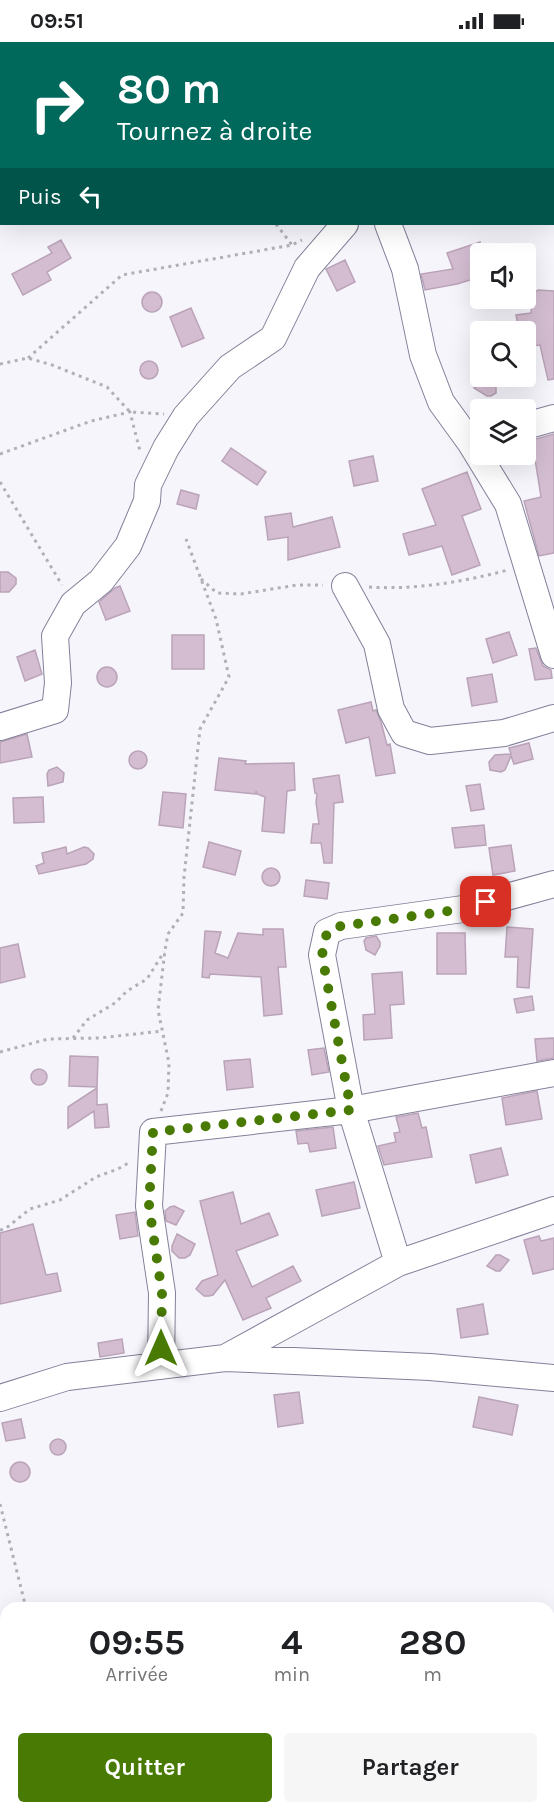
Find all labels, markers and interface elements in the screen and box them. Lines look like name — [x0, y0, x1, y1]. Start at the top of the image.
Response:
text: 09:51 — [30, 8, 84, 34]
text: 80 m — [117, 64, 221, 114]
icon: right — [18, 66, 96, 144]
text: Tournez à droite — [117, 115, 312, 147]
icon: left — [74, 180, 107, 213]
text: Puis — [18, 184, 62, 210]
map controls — [470, 243, 536, 465]
button: sound — [470, 243, 536, 309]
button: search — [470, 321, 536, 387]
button: layers — [470, 399, 536, 465]
pin — [460, 876, 511, 927]
icon: arrive — [469, 885, 502, 918]
position arrow — [129, 1316, 193, 1380]
text: 09:55 — [89, 1621, 185, 1663]
text: 4 — [281, 1621, 302, 1663]
text: 280 — [399, 1621, 466, 1663]
text: Arrivée — [105, 1663, 168, 1686]
text: min — [273, 1663, 310, 1686]
text: m — [423, 1663, 442, 1686]
button: Quitter — [18, 1733, 272, 1802]
button: Partager — [284, 1733, 537, 1802]

